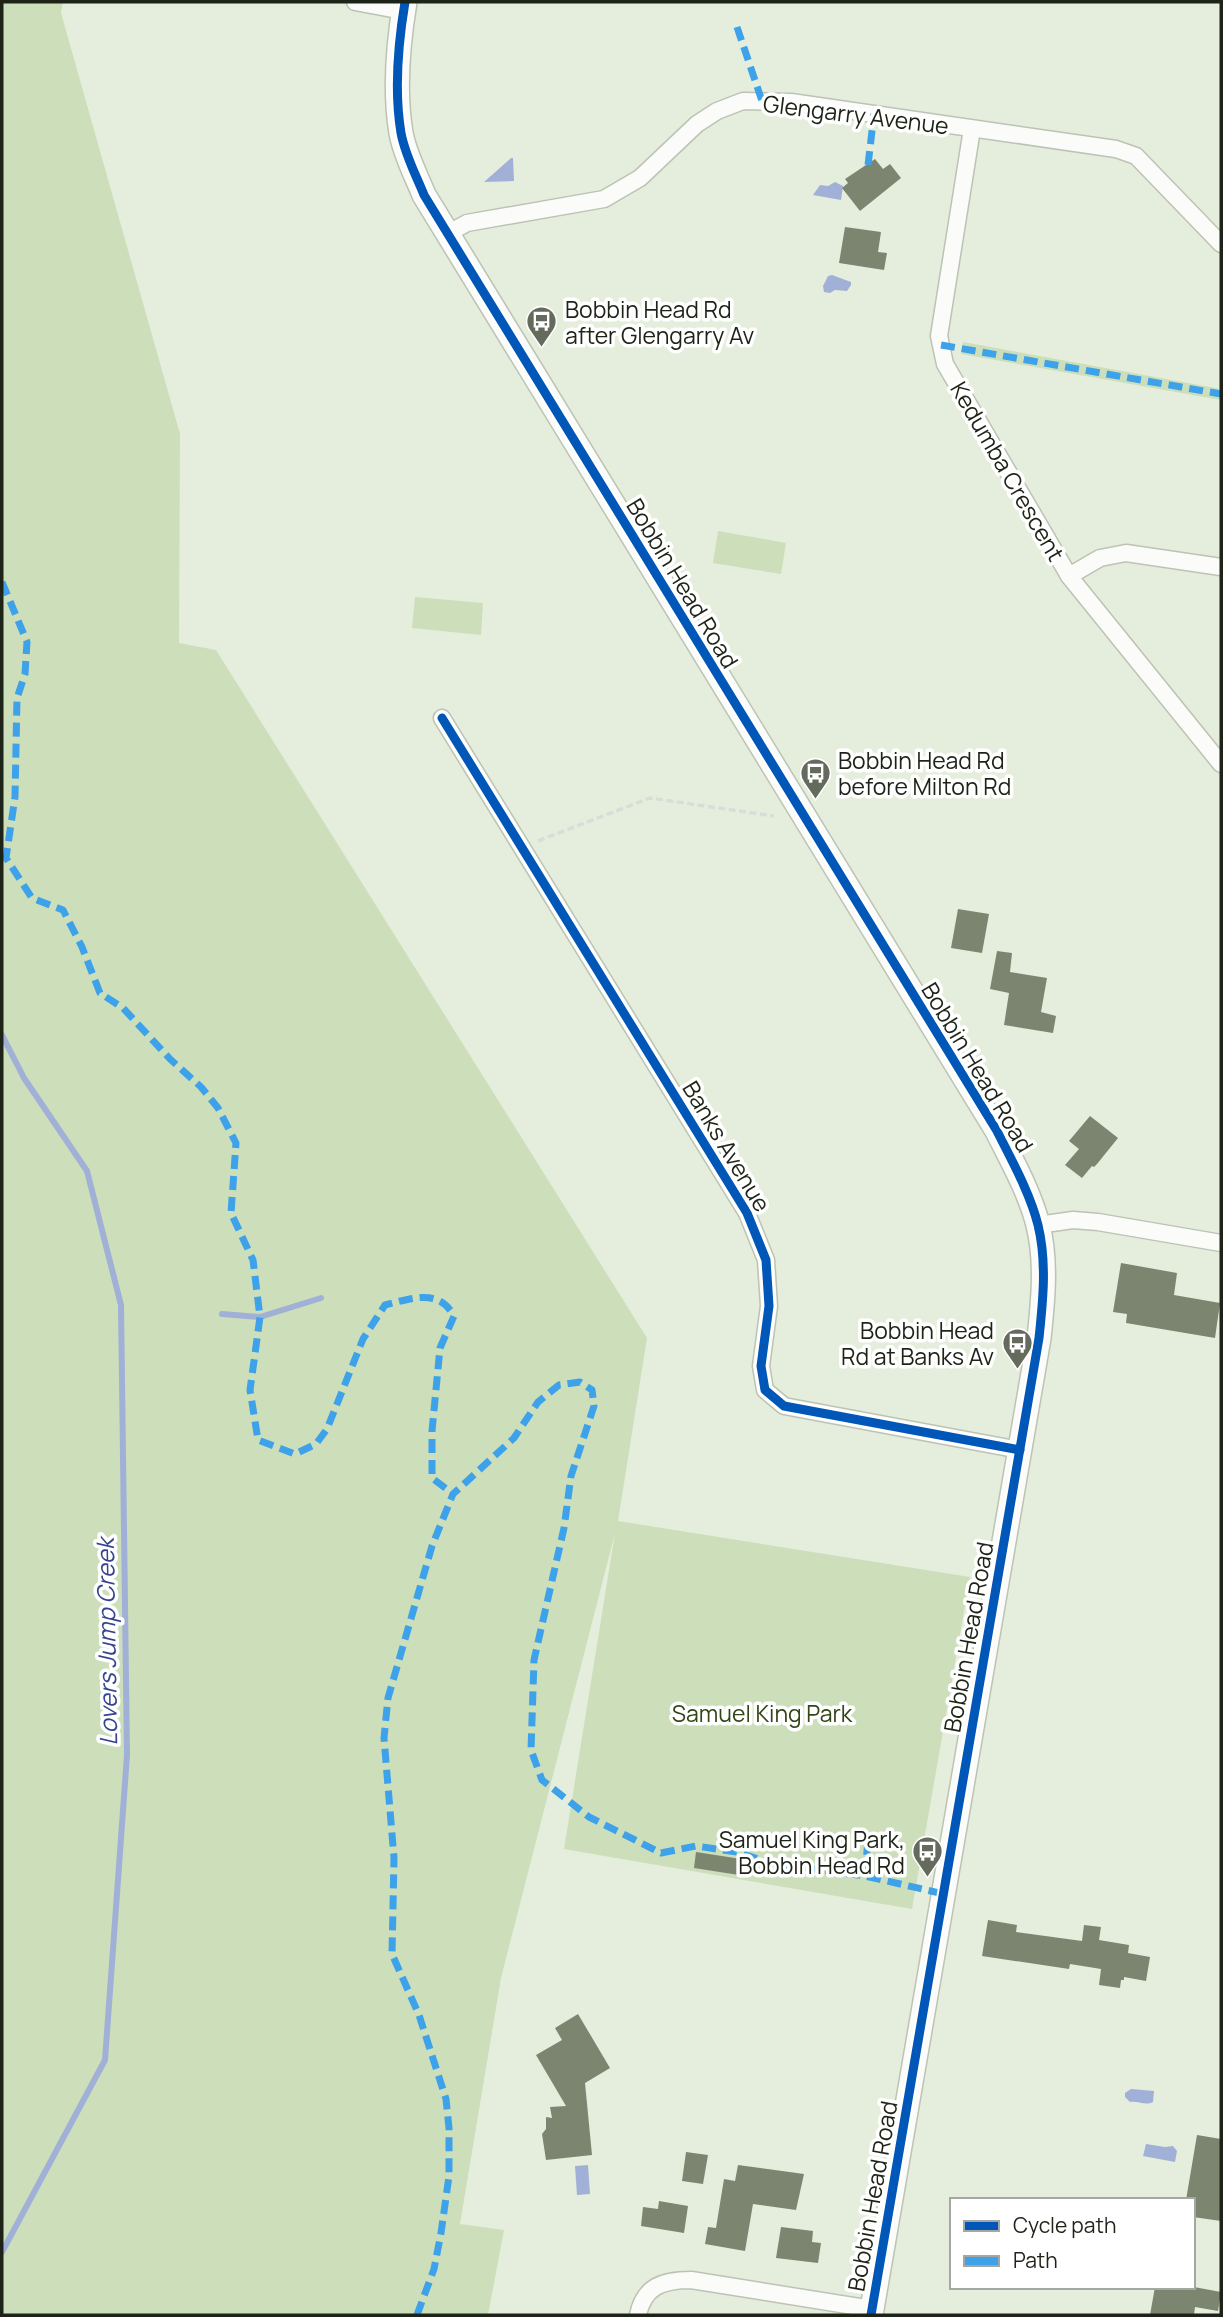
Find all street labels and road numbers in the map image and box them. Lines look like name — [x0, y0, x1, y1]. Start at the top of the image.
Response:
street label: Glengarry Avenue — [761, 87, 951, 141]
street label: Kedumba Crescent — [944, 375, 1072, 567]
street label: Bobbin Head Road — [620, 492, 746, 674]
street label: Bobbin Head Road — [915, 976, 1041, 1158]
street label: Banks Avenue — [675, 1075, 779, 1217]
street label: Bobbin Head Road — [935, 1539, 1001, 1735]
street label: Bobbin Head Road — [839, 2098, 905, 2294]

